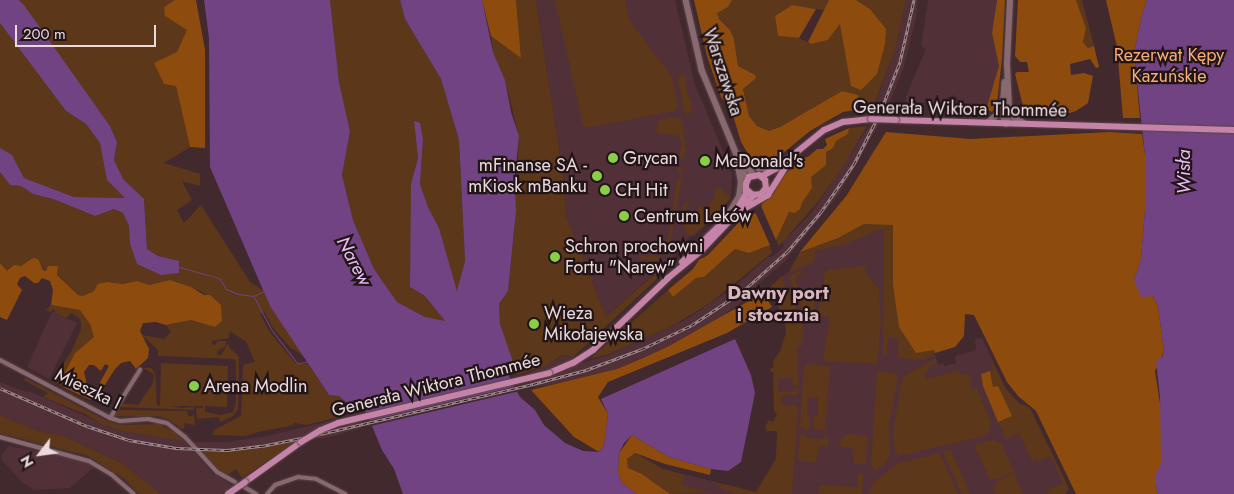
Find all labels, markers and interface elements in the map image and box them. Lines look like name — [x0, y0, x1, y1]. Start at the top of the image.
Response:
scale bar — [18, 15, 159, 47]
text: 200 m — [23, 23, 66, 45]
street label: Warszawska — [699, 25, 747, 119]
park label: Rezerwat Kępy Kazuńskie — [1114, 45, 1224, 88]
street label: Generała Wiktora Thommée — [853, 96, 1067, 122]
place label: Grycan — [623, 147, 678, 169]
water label: Wisła — [1173, 149, 1195, 195]
place label: McDonald's — [715, 150, 803, 172]
marker: Grycan — [607, 152, 619, 164]
place label: mFinanse SA - mKiosk mBanku — [468, 155, 587, 198]
marker: McDonald's — [699, 155, 711, 167]
marker: mFinanse SA - mKiosk mBanku — [591, 170, 603, 182]
place label: CH Hit — [615, 179, 667, 201]
marker: CH Hit — [599, 184, 611, 196]
place label: Centrum Leków — [634, 205, 751, 227]
marker: Centrum Leków — [618, 210, 630, 222]
water label: Narew — [332, 232, 376, 290]
place label: Schron prochowni Fortu "Narew" — [565, 236, 703, 278]
marker: Schron prochowni Fortu "Narew" — [549, 251, 561, 263]
district label: Dawny port i stocznia — [727, 282, 829, 326]
place label: Wieża Mikołajewska — [544, 303, 643, 346]
marker: Wieża Mikołajewska — [528, 318, 540, 330]
street label: Generała Wiktora Thommée — [330, 349, 542, 421]
street label: Mieszka I — [52, 364, 124, 414]
place label: Arena Modlin — [204, 375, 307, 397]
marker: Arena Modlin — [188, 380, 200, 392]
north arrow — [15, 429, 65, 479]
text: N — [16, 452, 38, 471]

